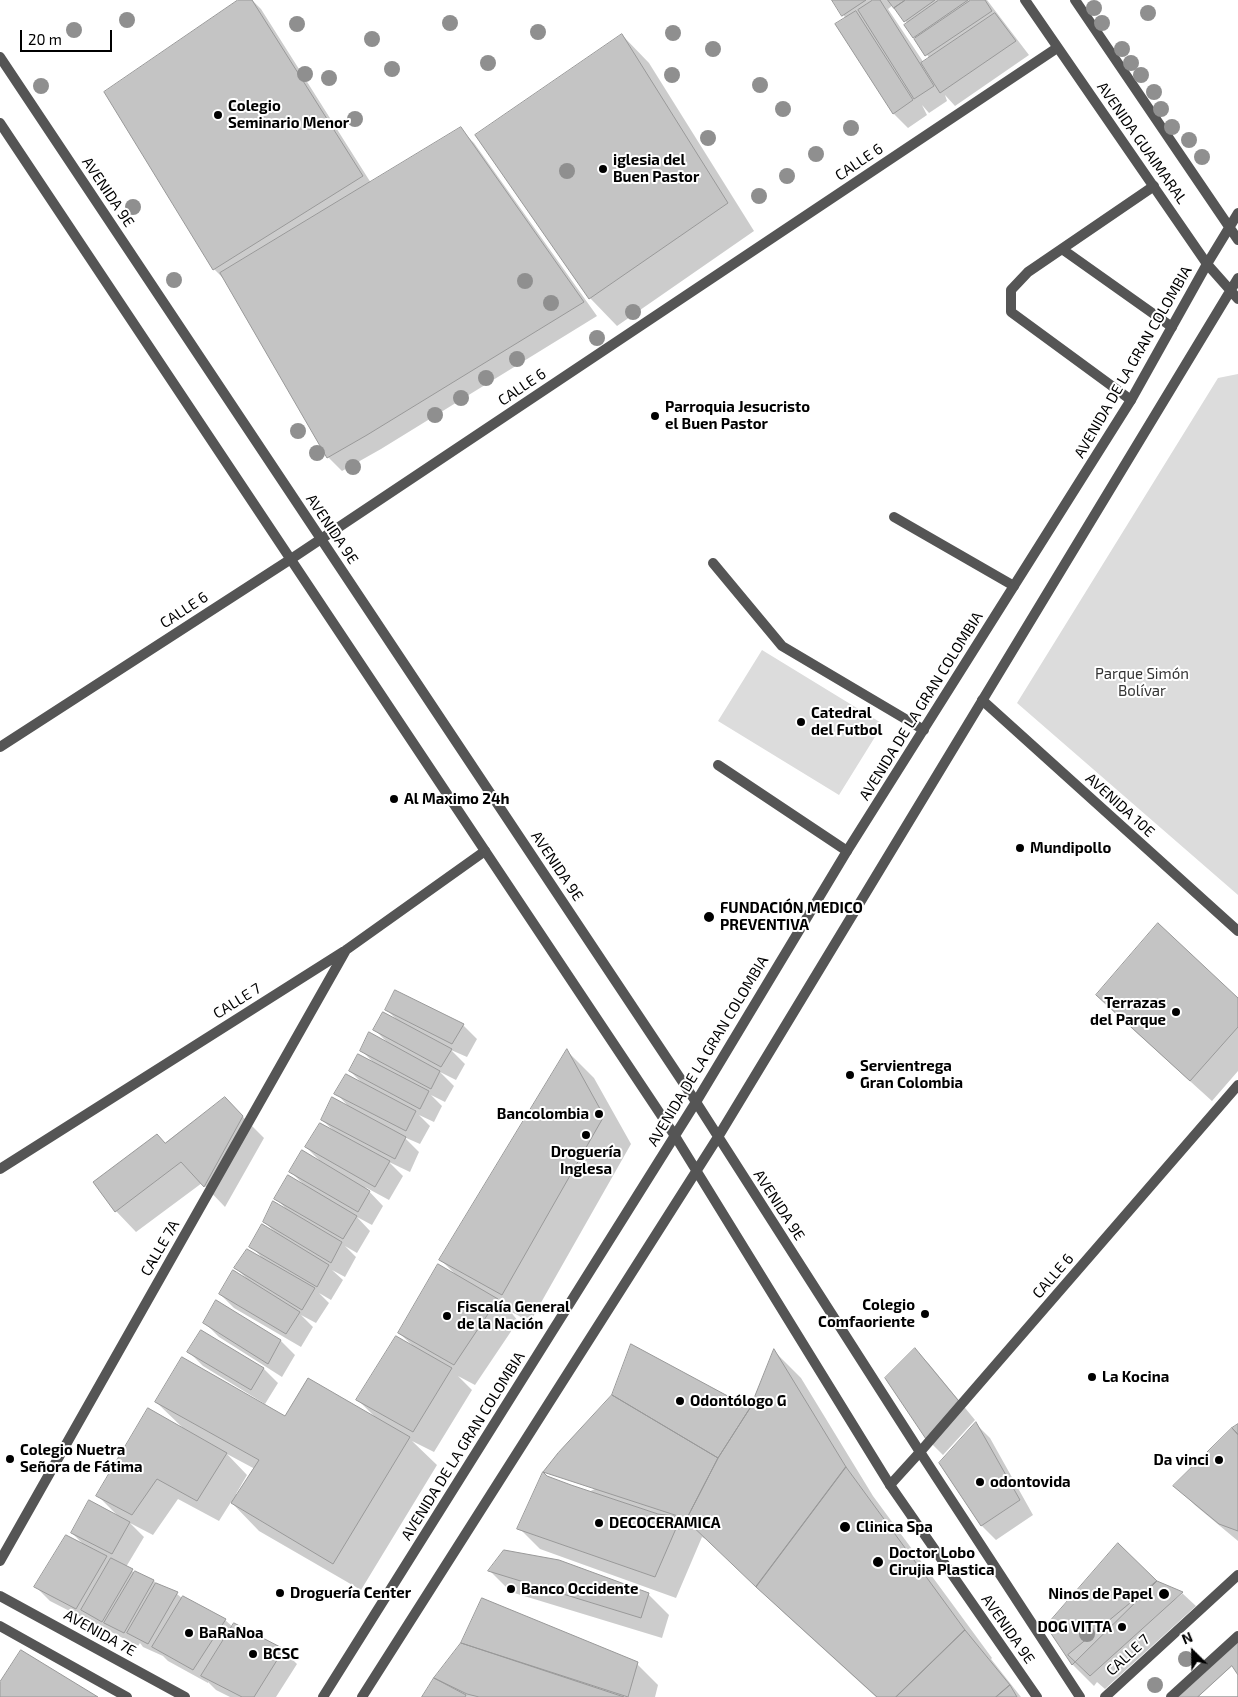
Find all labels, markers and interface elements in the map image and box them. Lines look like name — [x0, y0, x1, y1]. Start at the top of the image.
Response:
scale bar — [22, 20, 115, 52]
text: 20 m — [28, 30, 62, 48]
street label: AVENIDA GUAIMARAL — [1093, 79, 1191, 207]
place label: Colegio Seminario Menor — [228, 97, 349, 132]
marker: Colegio Seminario Menor — [212, 109, 224, 121]
street label: CALLE 6 — [832, 140, 886, 184]
place label: iglesia del Buen Pastor — [613, 151, 699, 186]
street label: AVENIDA 9E — [78, 154, 138, 230]
marker: iglesia del Buen Pastor — [597, 163, 609, 175]
street label: AVENIDA DE LA GRAN COLOMBIA — [1070, 263, 1196, 461]
street label: CALLE 6 — [495, 365, 549, 409]
place label: Parroquia Jesucristo el Buen Pastor — [665, 398, 810, 433]
marker: Parroquia Jesucristo el Buen Pastor — [649, 410, 661, 422]
street label: AVENIDA 9E — [302, 491, 362, 567]
street label: CALLE 6 — [157, 588, 211, 632]
street label: AVENIDA DE LA GRAN COLOMBIA — [855, 608, 987, 804]
park label: Parque Simón Bolívar — [1095, 665, 1189, 700]
place label: Catedral del Futbol — [811, 704, 882, 739]
marker: Catedral del Futbol — [795, 716, 807, 728]
street label: AVENIDA 10E — [1082, 769, 1158, 841]
place label: Al Maximo 24h — [404, 790, 509, 808]
marker: Al Maximo 24h — [388, 793, 400, 805]
street label: AVENIDA 9E — [527, 828, 587, 904]
place label: Mundipollo — [1030, 839, 1111, 857]
marker: Mundipollo — [1014, 842, 1026, 854]
place label: FUNDACIÓN MEDICO PREVENTIVA — [720, 899, 863, 934]
marker: FUNDACIÓN MEDICO PREVENTIVA — [702, 910, 716, 924]
street label: AVENIDA DE LA GRAN COLOMBIA — [644, 952, 772, 1150]
street label: CALLE 7 — [210, 979, 264, 1023]
place label: Terrazas del Parque — [1090, 994, 1166, 1029]
marker: Terrazas del Parque — [1170, 1006, 1182, 1018]
place label: Servientrega Gran Colombia — [860, 1057, 963, 1092]
marker: Servientrega Gran Colombia — [844, 1069, 856, 1081]
place label: Bancolombia — [497, 1105, 589, 1123]
marker: Bancolombia — [593, 1108, 605, 1120]
marker: Droguería Inglesa — [580, 1129, 592, 1141]
place label: Droguería Inglesa — [551, 1143, 621, 1178]
street label: AVENIDA 9E — [750, 1166, 808, 1244]
street label: CALLE 7A — [137, 1217, 183, 1279]
street label: CALLE 6 — [1029, 1250, 1077, 1302]
place label: Colegio Comfaoriente — [818, 1296, 915, 1331]
place label: Fiscalía General de la Nación — [457, 1298, 570, 1333]
marker: Colegio Comfaoriente — [919, 1308, 931, 1320]
marker: Fiscalía General de la Nación — [441, 1310, 453, 1322]
street label: AVENIDA DE LA GRAN COLOMBIA — [397, 1348, 529, 1544]
place label: La Kocina — [1102, 1368, 1169, 1386]
marker: La Kocina — [1086, 1371, 1098, 1383]
place label: Odontólogo G — [690, 1392, 786, 1410]
marker: Odontólogo G — [674, 1395, 686, 1407]
place label: Colegio Nuetra Señora de Fátima — [20, 1441, 143, 1476]
place label: Da vinci — [1154, 1451, 1209, 1469]
marker: Colegio Nuetra Señora de Fátima — [4, 1453, 16, 1465]
marker: Da vinci — [1213, 1454, 1225, 1466]
place label: odontovida — [990, 1473, 1071, 1491]
marker: odontovida — [974, 1476, 986, 1488]
place label: DECOCERAMICA — [609, 1514, 721, 1532]
marker: DECOCERAMICA — [593, 1517, 605, 1529]
place label: Clinica Spa — [856, 1518, 933, 1536]
marker: Clinica Spa — [838, 1520, 852, 1534]
place label: Doctor Lobo Cirujia Plastica — [889, 1544, 995, 1579]
marker: Doctor Lobo Cirujia Plastica — [871, 1555, 885, 1569]
place label: Banco Occidente — [521, 1580, 638, 1598]
marker: Banco Occidente — [505, 1583, 517, 1595]
place label: Droguería Center — [290, 1584, 411, 1602]
place label: Ninos de Papel — [1048, 1585, 1153, 1603]
marker: Droguería Center — [274, 1587, 286, 1599]
marker: Ninos de Papel — [1157, 1587, 1171, 1601]
street label: AVENIDA 9E — [978, 1591, 1038, 1667]
street label: AVENIDA 7E — [61, 1606, 139, 1660]
place label: DOG VITTA — [1038, 1618, 1112, 1636]
marker: DOG VITTA — [1116, 1621, 1128, 1633]
place label: BaRaNoa — [199, 1624, 264, 1642]
marker: BaRaNoa — [183, 1627, 195, 1639]
north arrow — [1168, 1627, 1218, 1677]
text: N — [1179, 1628, 1195, 1648]
street label: CALLE 7 — [1103, 1630, 1153, 1680]
place label: BCSC — [263, 1645, 299, 1663]
marker: BCSC — [247, 1648, 259, 1660]

